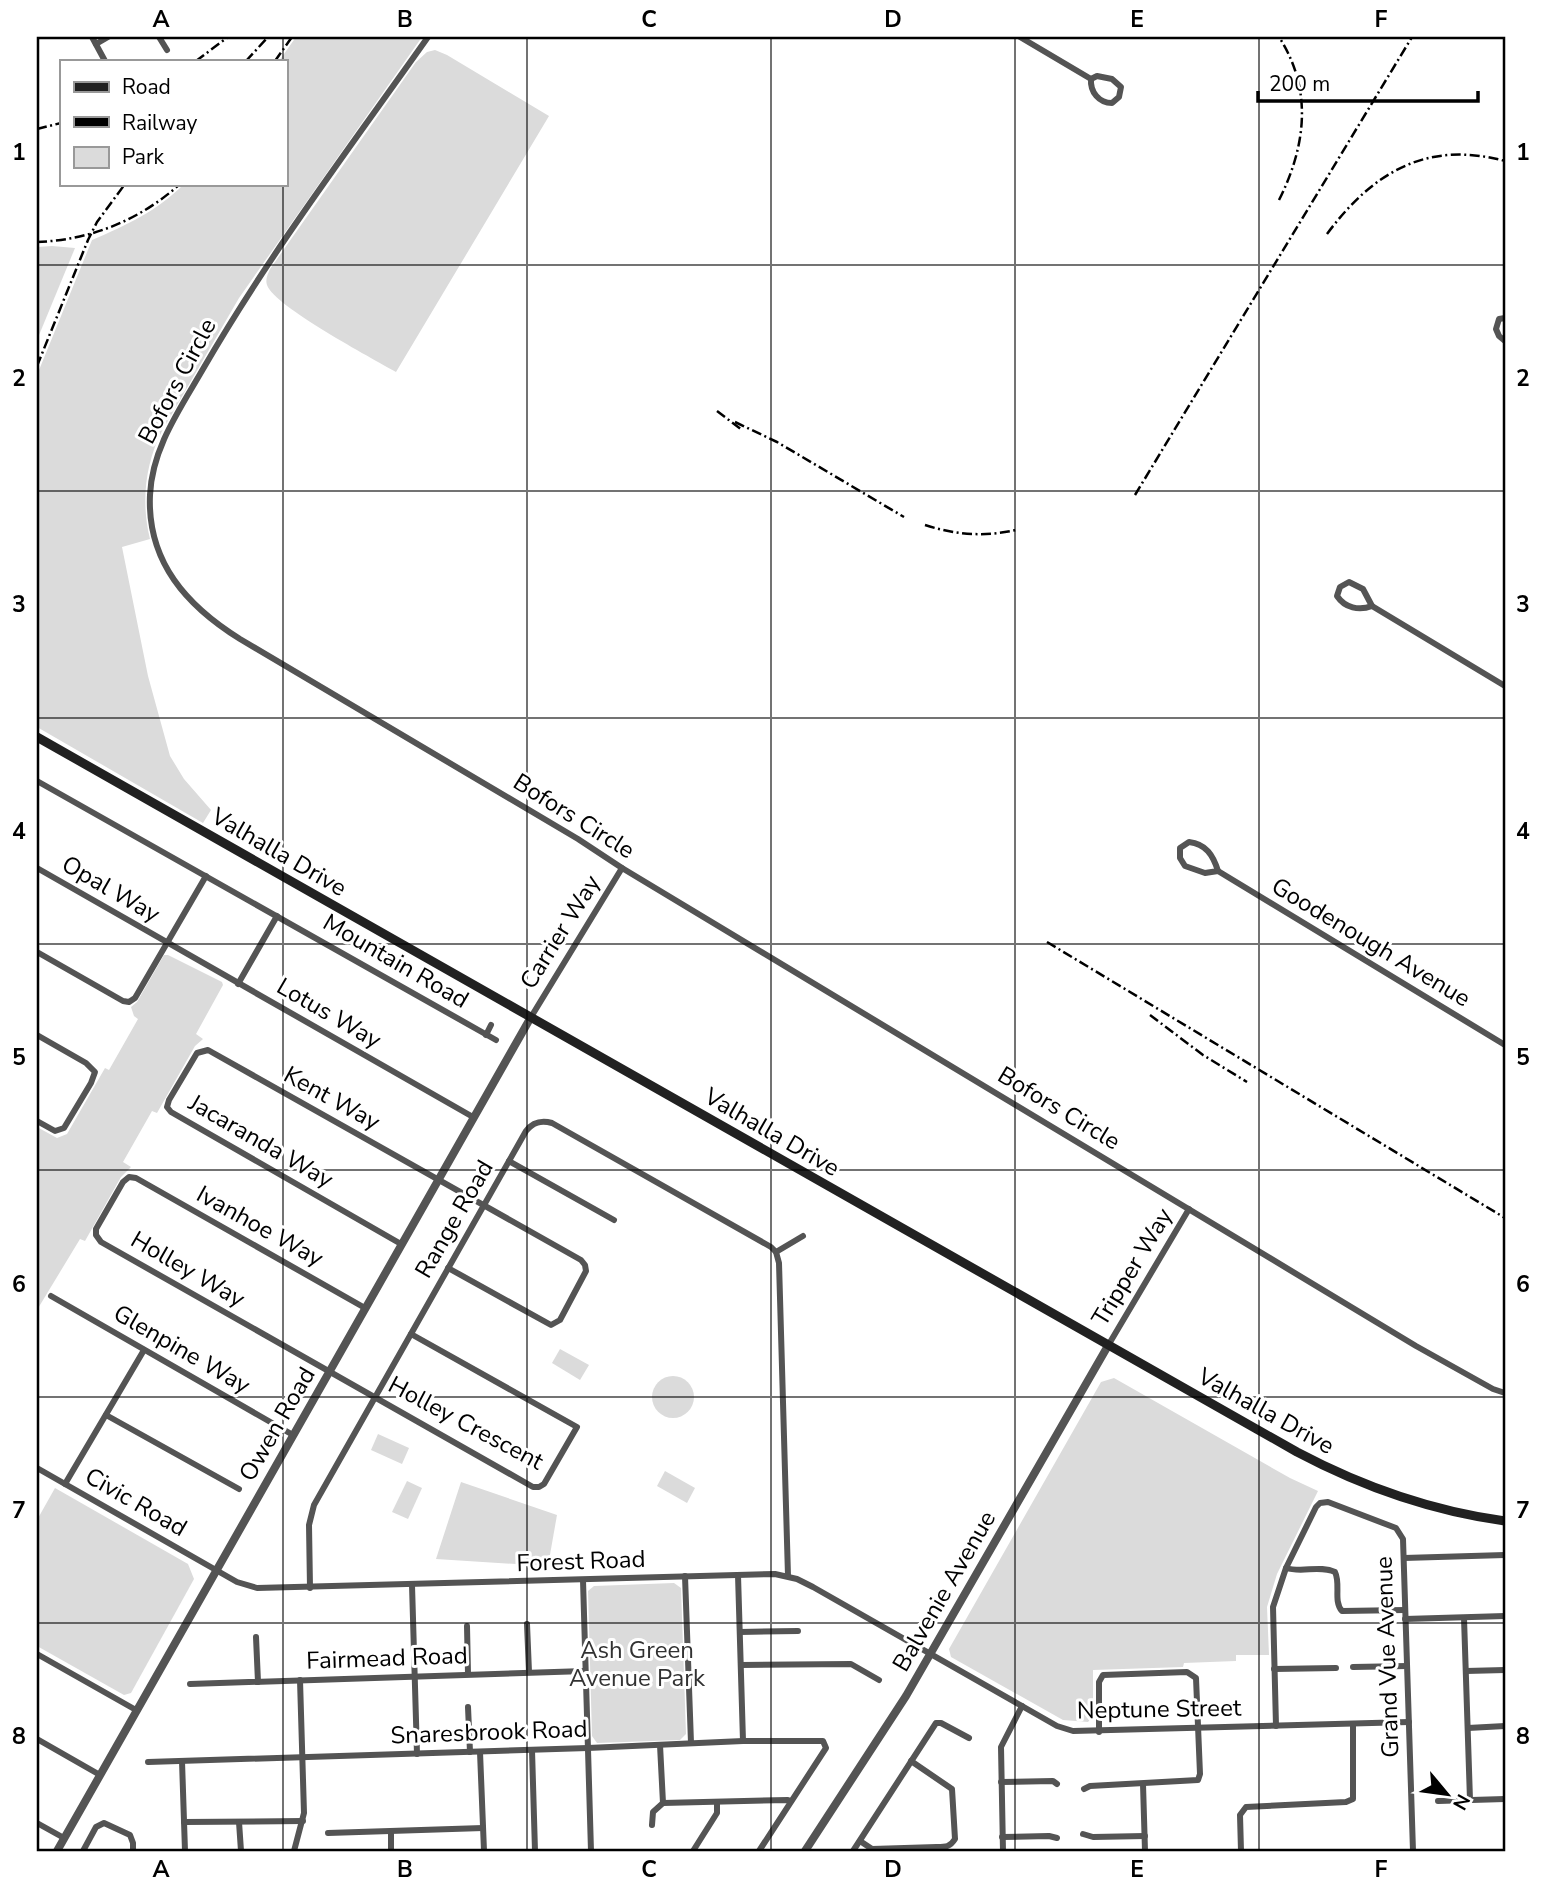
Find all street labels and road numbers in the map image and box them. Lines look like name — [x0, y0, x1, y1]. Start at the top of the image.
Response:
street label: Bofors Circle — [131, 313, 223, 449]
street label: Bofors Circle — [507, 766, 641, 866]
street label: Valhalla Drive — [205, 800, 353, 904]
street label: Opal Way — [56, 848, 166, 930]
street label: Carrier Way — [512, 868, 608, 995]
street label: Goodenough Avenue — [1266, 870, 1476, 1014]
street label: Mountain Road — [317, 906, 475, 1016]
street label: Lotus Way — [271, 970, 388, 1056]
street label: Kent Way — [278, 1058, 387, 1138]
street label: Bofors Circle — [992, 1059, 1126, 1157]
street label: Valhalla Drive — [698, 1080, 846, 1184]
street label: Jacaranda Way — [182, 1086, 340, 1196]
street label: Range Road — [407, 1154, 501, 1284]
street label: Ivanhoe Way — [191, 1178, 330, 1274]
street label: Tripper Way — [1084, 1202, 1180, 1332]
street label: Holley Way — [125, 1223, 251, 1315]
street label: Glenpine Way — [108, 1297, 257, 1401]
street label: Valhalla Drive — [1191, 1360, 1340, 1462]
street label: Owen Road — [231, 1361, 323, 1487]
street label: Holley Crescent — [383, 1369, 550, 1478]
street label: Civic Road — [79, 1460, 193, 1544]
street label: Balvenie Avenue — [885, 1505, 1003, 1677]
street label: Forest Road — [516, 1543, 646, 1579]
street label: Grand Vue Avenue — [1367, 1556, 1407, 1758]
street label: Fairmead Road — [306, 1639, 468, 1677]
street label: Neptune Street — [1077, 1692, 1242, 1726]
street label: Snaresbrook Road — [390, 1713, 588, 1751]

